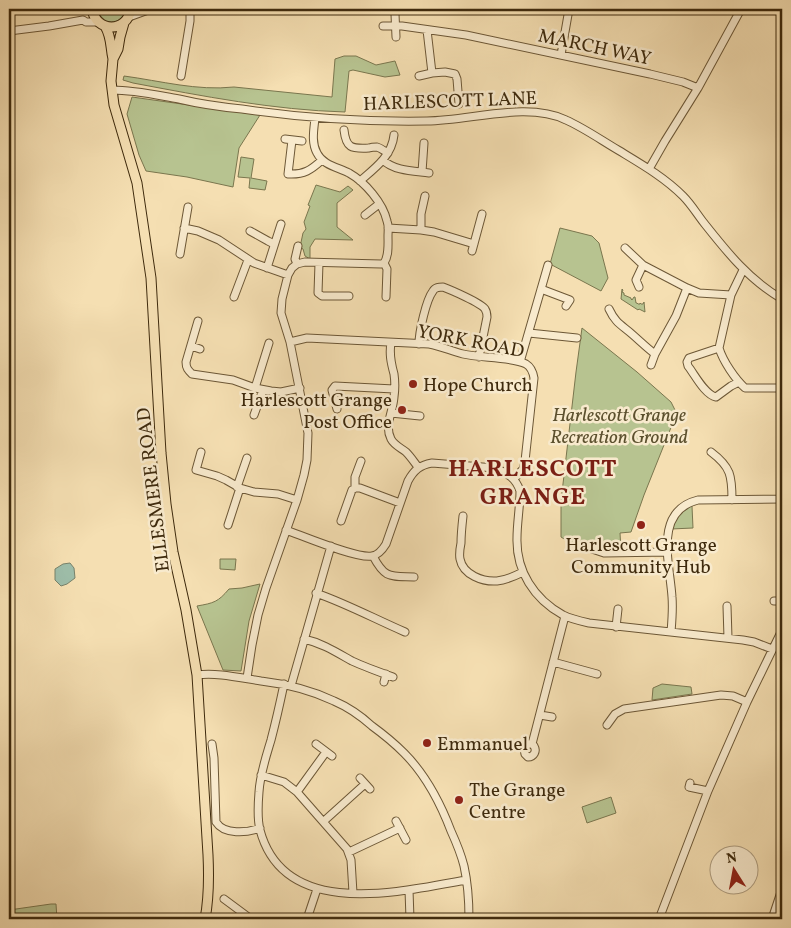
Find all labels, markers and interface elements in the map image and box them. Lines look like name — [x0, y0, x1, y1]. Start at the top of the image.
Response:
street label: MARCH WAY — [536, 23, 654, 73]
street label: HARLESCOTT LANE — [363, 86, 537, 118]
street label: YORK ROAD — [415, 319, 526, 365]
place label: Hope Church — [423, 373, 533, 399]
marker: Hope Church — [407, 378, 419, 390]
place label: Harlescott Grange Post Office — [241, 388, 392, 436]
park label: Harlescott Grange Recreation Ground — [550, 403, 688, 451]
marker: Harlescott Grange Post Office — [396, 404, 408, 416]
street label: ELLESMERE ROAD — [131, 406, 177, 574]
district label: HARLESCOTT GRANGE — [448, 453, 618, 515]
marker: Harlescott Grange Community Hub — [635, 519, 647, 531]
place label: Harlescott Grange Community Hub — [565, 533, 717, 581]
place label: Emmanuel — [437, 732, 529, 758]
marker: Emmanuel — [421, 737, 433, 749]
place label: The Grange Centre — [469, 778, 565, 826]
marker: The Grange Centre — [453, 794, 465, 806]
north arrow — [708, 846, 758, 896]
text: N — [725, 848, 739, 869]

